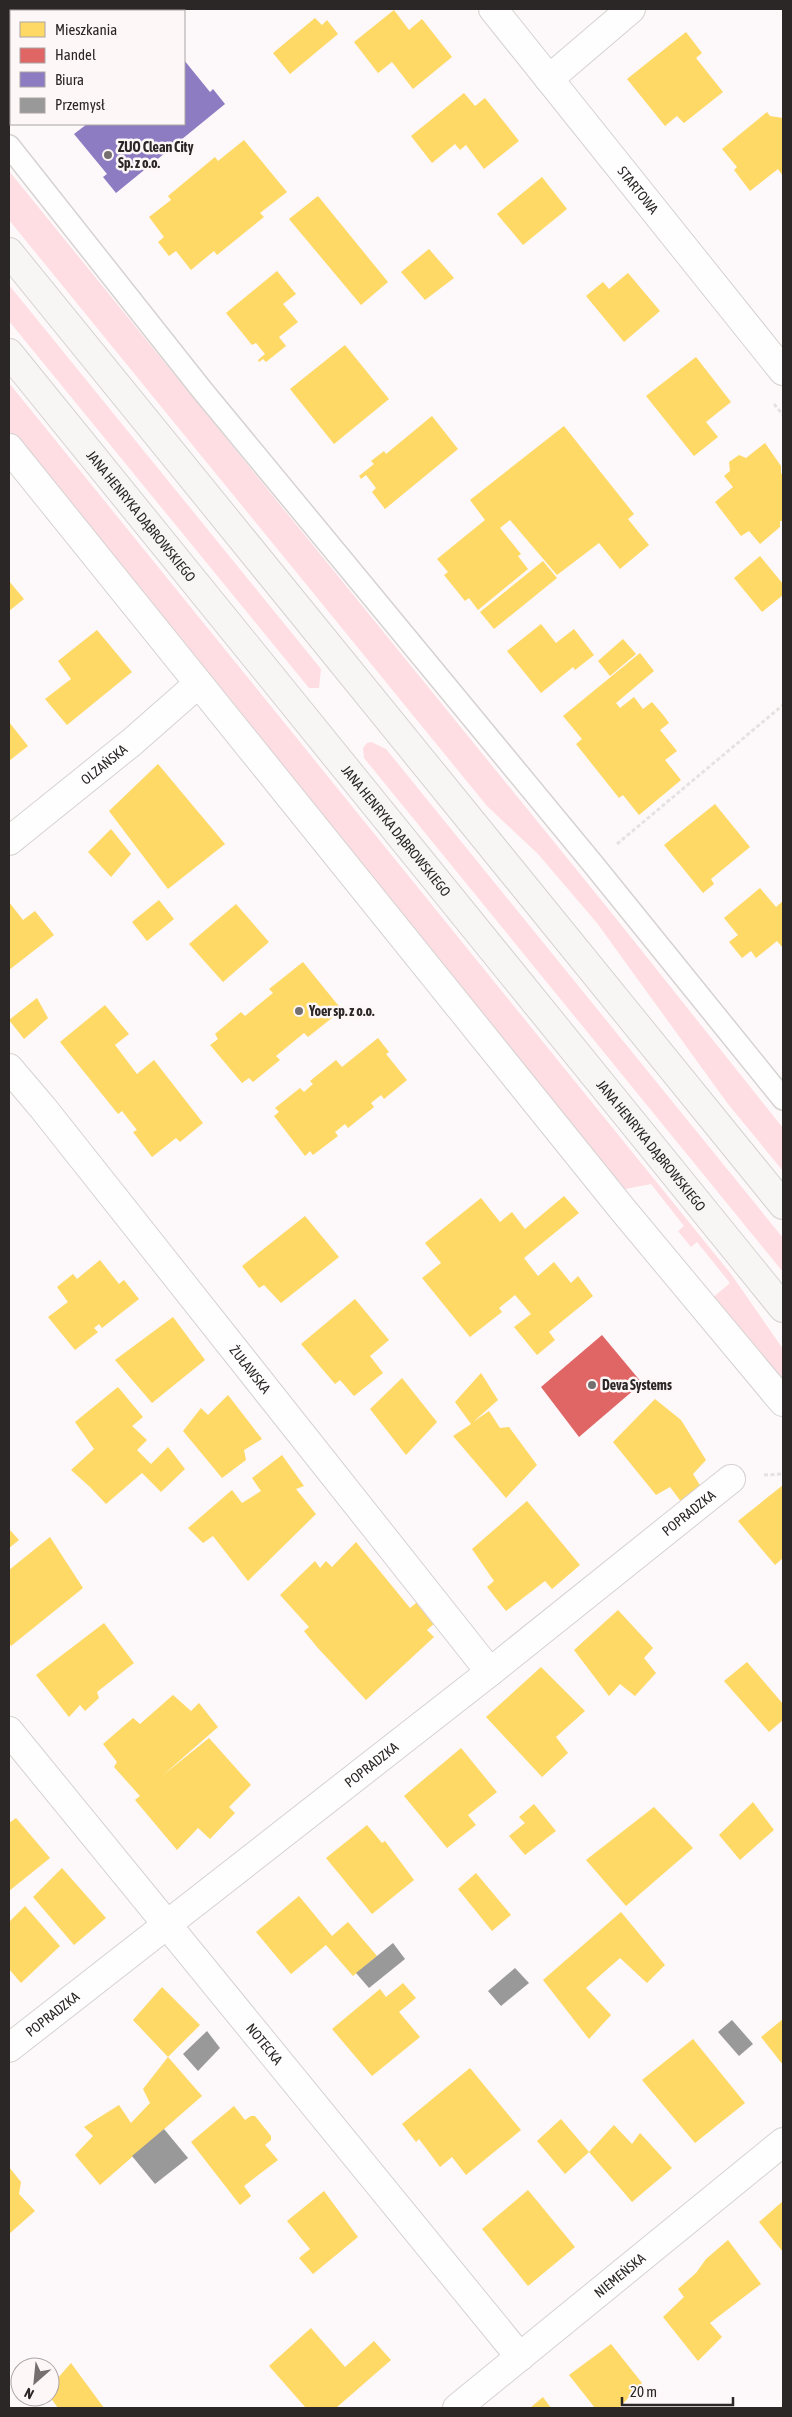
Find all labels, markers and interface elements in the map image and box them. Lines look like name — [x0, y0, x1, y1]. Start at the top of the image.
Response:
legend — [10, 10, 185, 125]
text: Mieszkania — [55, 21, 117, 38]
text: Handel — [55, 46, 96, 63]
text: Biura — [55, 71, 84, 88]
text: Przemysł — [55, 96, 105, 113]
place label: ZUO Clean City Sp. z o.o. — [118, 139, 194, 171]
marker: ZUO Clean City Sp. z o.o. — [102, 149, 114, 161]
street label: STARTOWA — [614, 163, 662, 217]
street label: JANA HENRYKA DĄBROWSKIEGO — [83, 447, 199, 585]
street label: OLZAŃSKA — [78, 741, 130, 788]
street label: JANA HENRYKA DĄBROWSKIEGO — [338, 762, 454, 900]
place label: Yoer sp. z o.o. — [308, 1003, 375, 1019]
marker: Yoer sp. z o.o. — [293, 1005, 305, 1017]
street label: JANA HENRYKA DĄBROWSKIEGO — [593, 1077, 709, 1214]
street label: ŻUŁAWSKA — [226, 1342, 274, 1397]
place label: Deva Systems — [602, 1377, 672, 1393]
marker: Deva Systems — [586, 1379, 598, 1391]
street label: POPRADZKA — [659, 1487, 718, 1539]
street label: POPRADZKA — [341, 1739, 401, 1791]
street label: POPRADZKA — [22, 1988, 82, 2040]
street label: NOTECKA — [243, 2020, 286, 2068]
street label: NIEMEŃSKA — [591, 2250, 649, 2301]
north arrow — [10, 2357, 60, 2407]
scale bar — [622, 2374, 733, 2406]
text: 20 m — [630, 2383, 657, 2400]
text: N — [22, 2385, 36, 2403]

